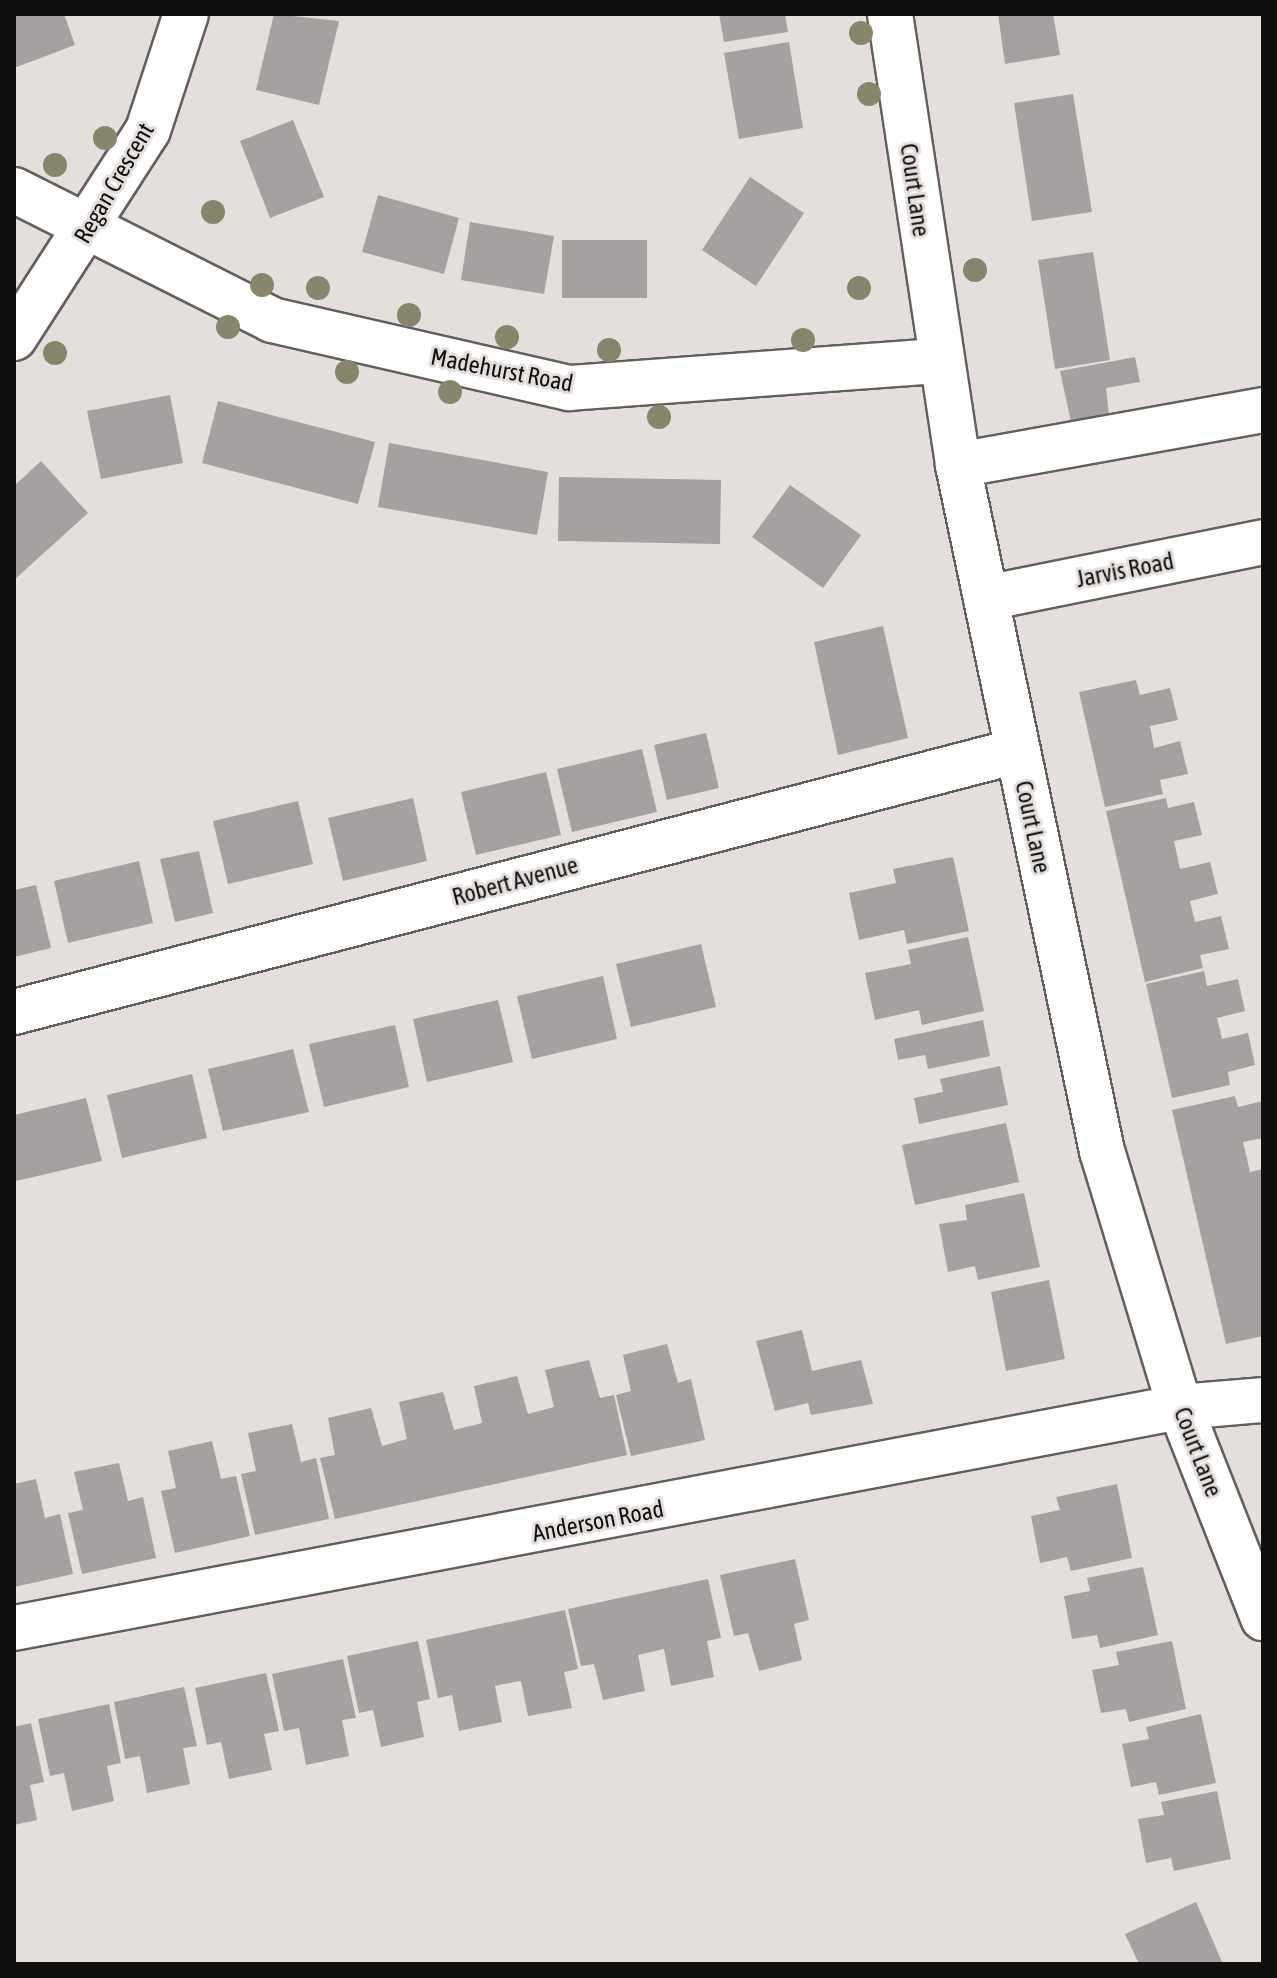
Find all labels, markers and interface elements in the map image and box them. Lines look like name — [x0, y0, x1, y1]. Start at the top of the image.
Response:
street label: Regan Crescent — [68, 118, 160, 248]
street label: Court Lane — [894, 142, 936, 238]
street label: Madehurst Road — [428, 342, 576, 398]
street label: Jarvis Road — [1074, 546, 1176, 594]
street label: Court Lane — [1009, 778, 1057, 876]
street label: Robert Avenue — [449, 850, 581, 912]
street label: Court Lane — [1168, 1403, 1228, 1501]
street label: Anderson Road — [530, 1494, 666, 1548]

